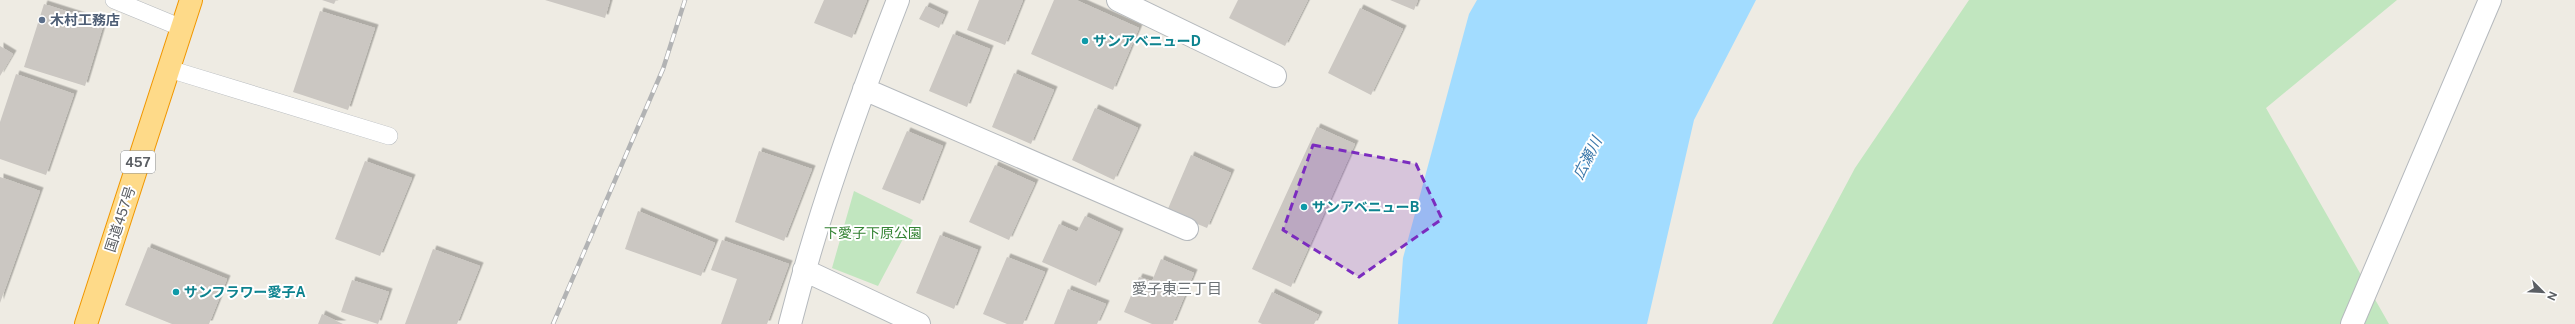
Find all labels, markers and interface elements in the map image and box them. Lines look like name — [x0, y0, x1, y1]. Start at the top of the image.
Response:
place label: 木村工務店 — [50, 12, 120, 28]
marker: 木村工務店 — [37, 15, 47, 25]
place label: サンアベニューD — [1093, 33, 1201, 49]
marker: サンアベニューD — [1080, 36, 1090, 46]
water label: 広瀬川 — [1569, 132, 1606, 182]
road number: 457 — [121, 151, 155, 173]
street label: 国道457号 — [102, 184, 138, 254]
place label: サンアベニューB — [1312, 199, 1419, 215]
marker: サンアベニューB — [1299, 202, 1309, 212]
park label: 下愛子下原公園 — [824, 225, 922, 241]
north arrow — [2523, 272, 2563, 312]
district label: 愛子東三丁目 — [1132, 280, 1222, 297]
place label: サンフラワー愛子A — [184, 284, 306, 300]
marker: サンフラワー愛子A — [171, 287, 181, 297]
text: N — [2545, 290, 2559, 302]

